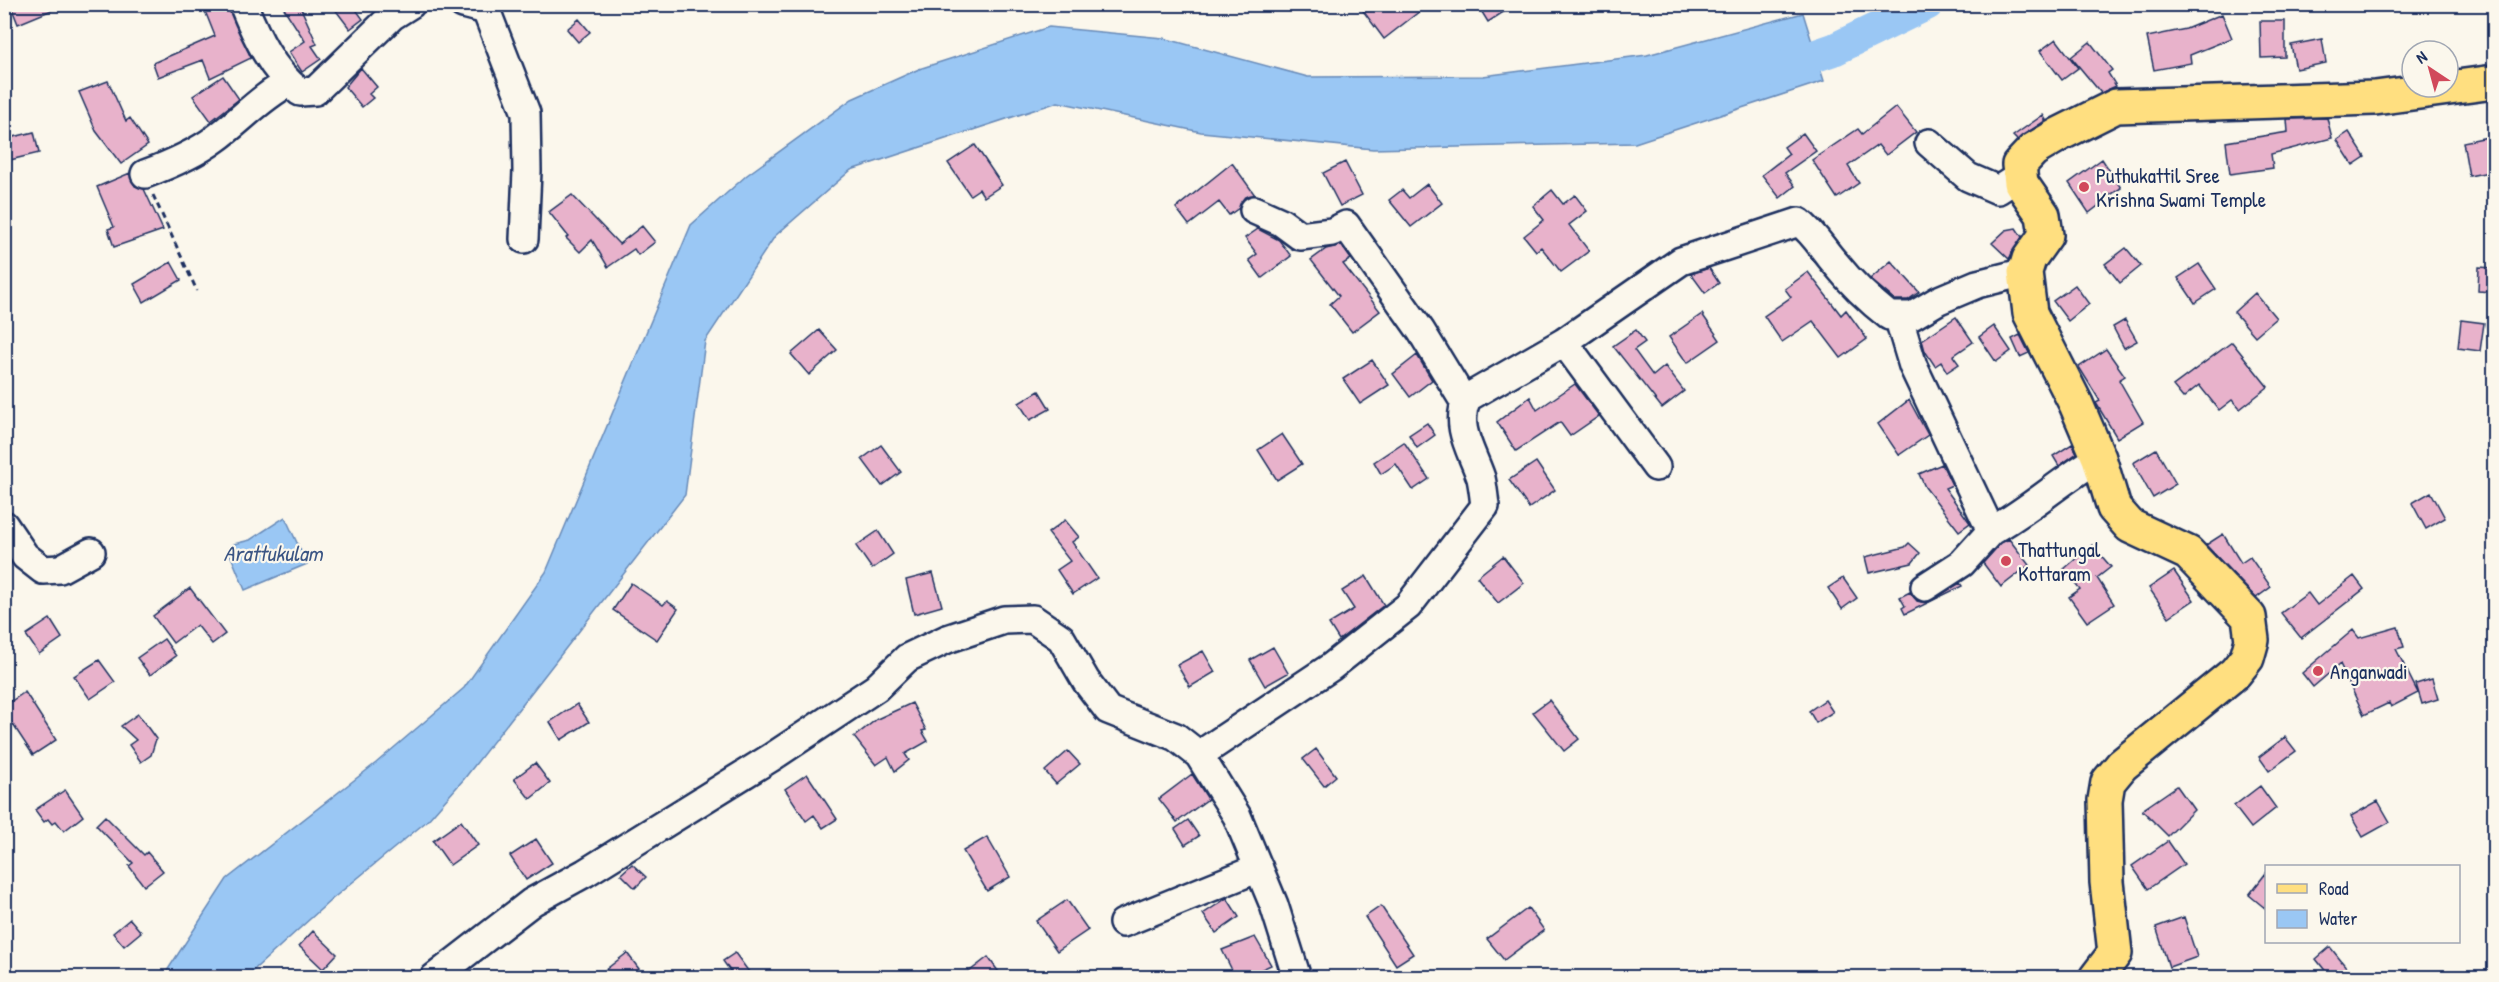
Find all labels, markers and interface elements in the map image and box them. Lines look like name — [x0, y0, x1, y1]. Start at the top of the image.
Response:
north arrow — [2400, 39, 2460, 99]
text: N — [2411, 45, 2431, 68]
place label: Puthukattil Sree Krishna Swami Temple — [2096, 161, 2266, 214]
marker: Puthukattil Sree Krishna Swami Temple — [2077, 180, 2091, 194]
place label: Thattungal Kottaram — [2018, 535, 2101, 588]
water label: Arattukulam — [223, 538, 324, 568]
marker: Thattungal Kottaram — [1999, 554, 2013, 568]
place label: Anganwadi — [2330, 657, 2408, 686]
marker: Anganwadi — [2311, 664, 2325, 678]
legend — [2265, 865, 2460, 943]
text: Road — [2319, 876, 2349, 901]
text: Water — [2319, 906, 2357, 931]

